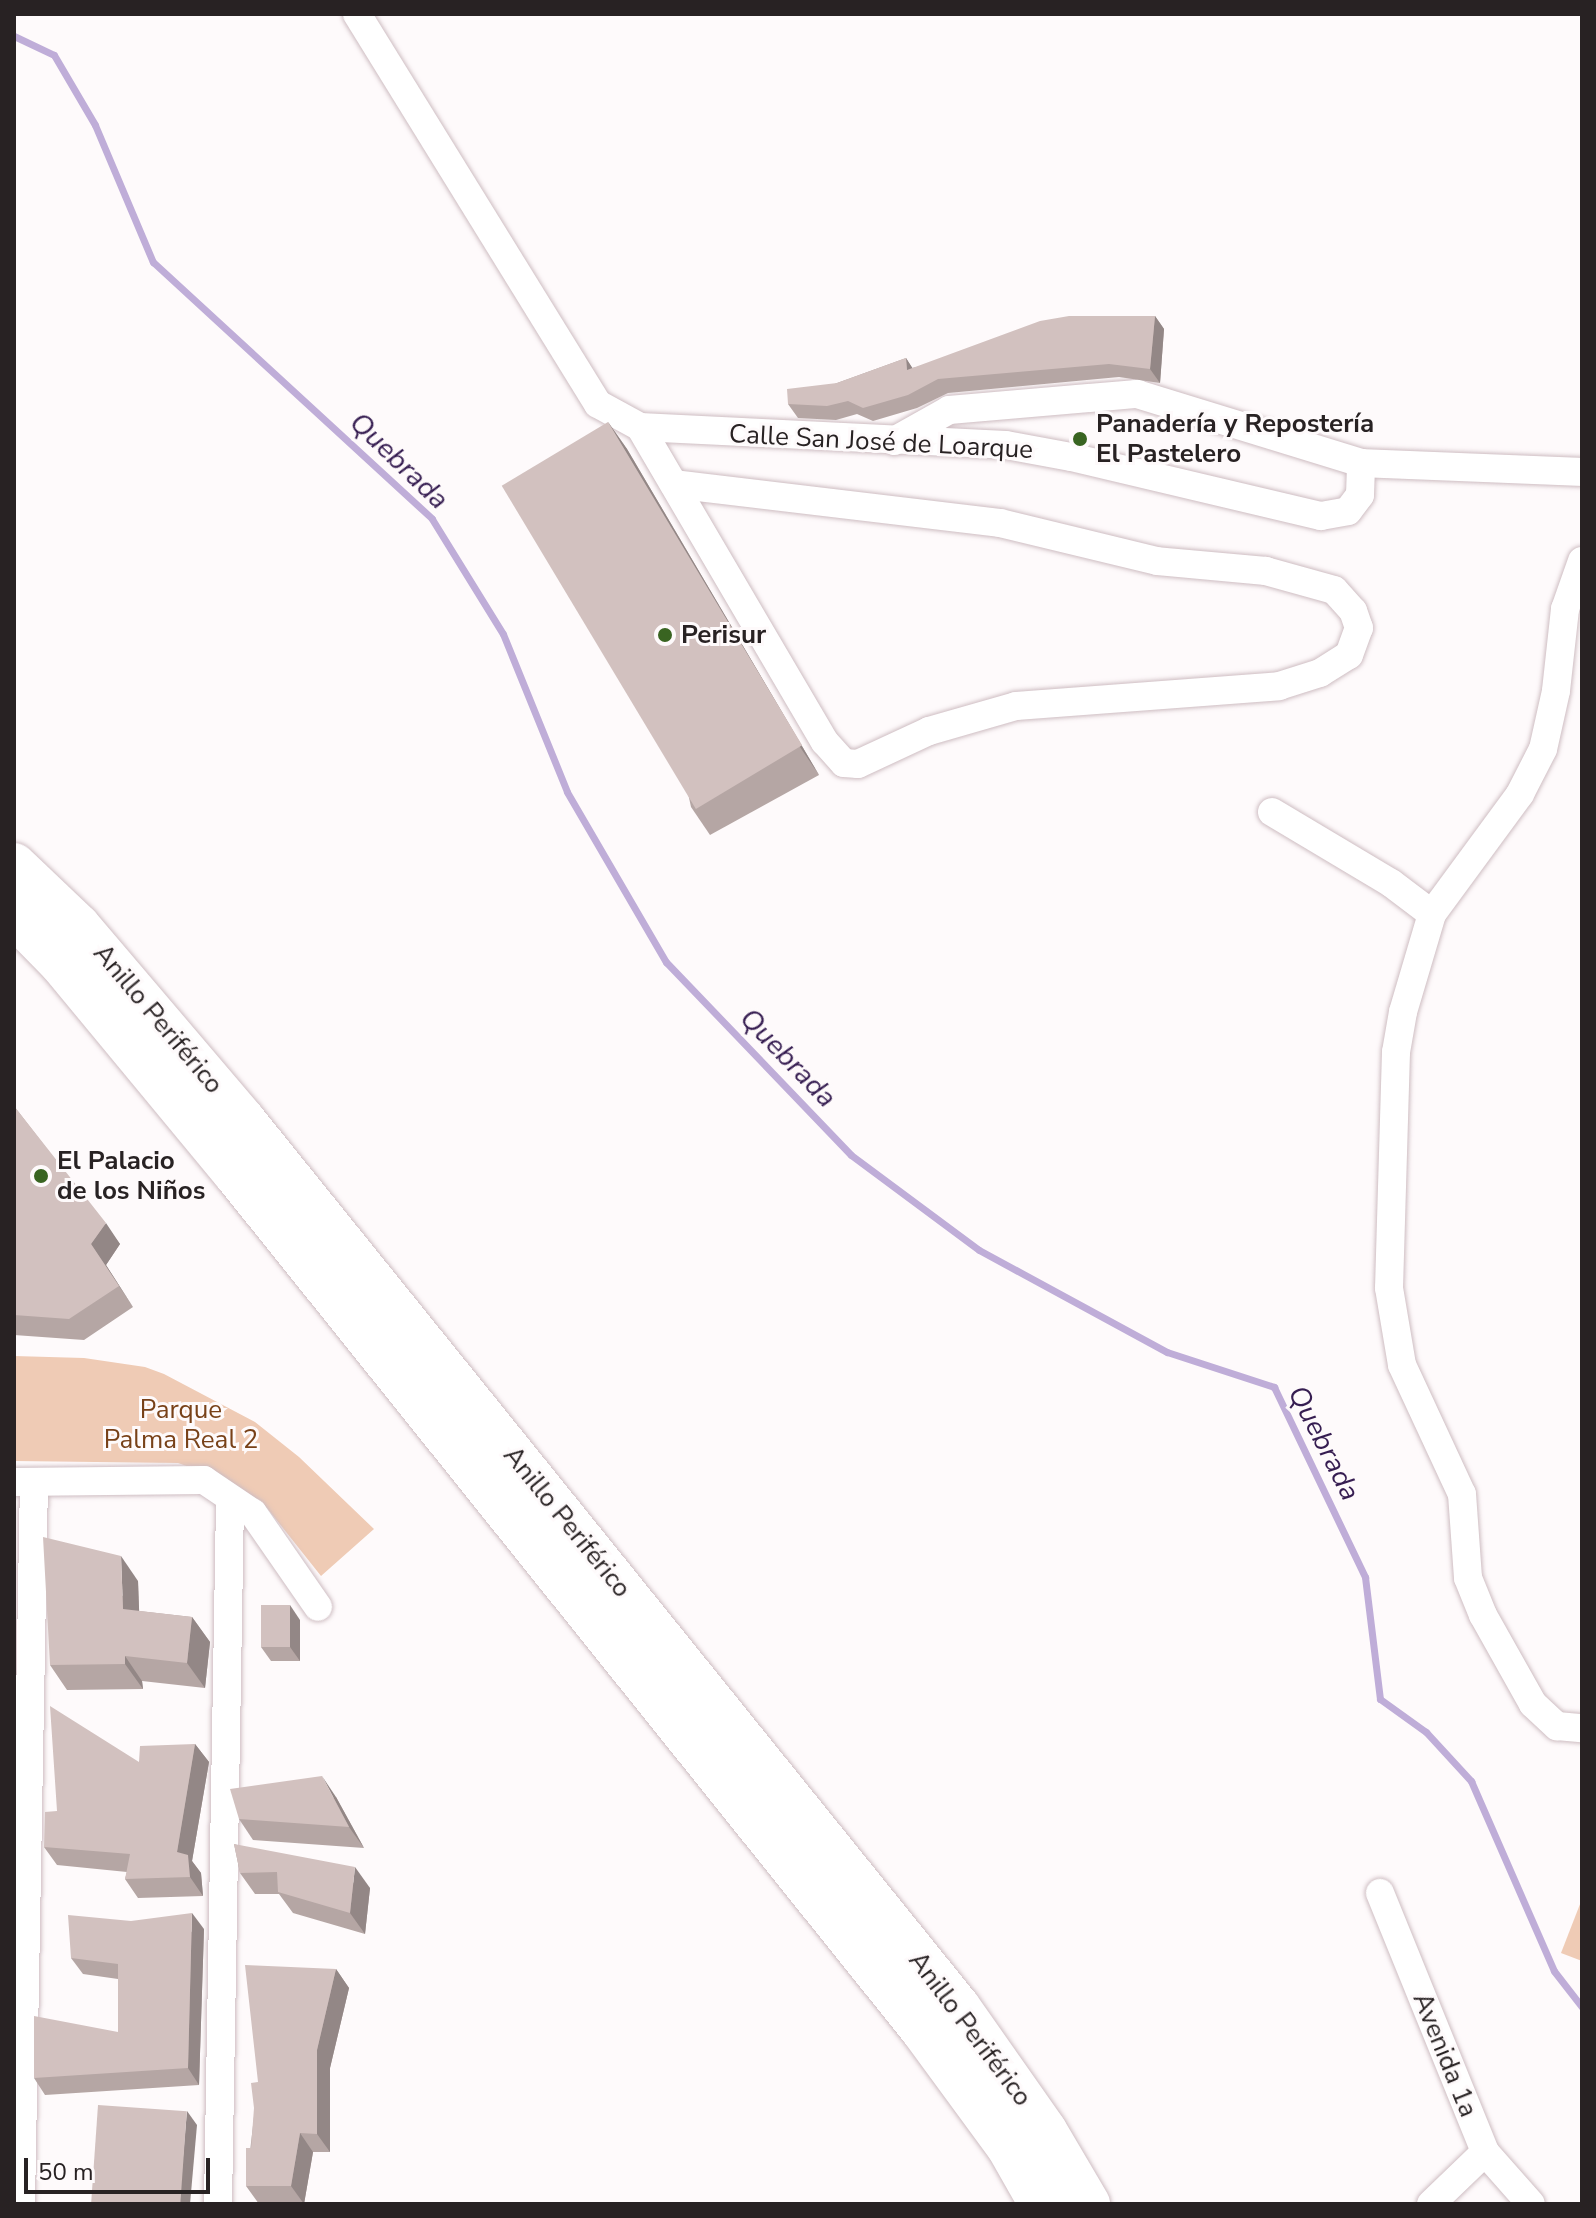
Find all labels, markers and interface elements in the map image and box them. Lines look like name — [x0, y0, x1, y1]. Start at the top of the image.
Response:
water label: Quebrada — [343, 406, 455, 516]
place label: Panadería y Repostería El Pastelero — [1096, 408, 1374, 470]
street label: Calle San José de Loarque — [728, 418, 1034, 466]
marker: Panadería y Repostería El Pastelero — [1071, 430, 1089, 448]
place label: Perisur — [681, 619, 766, 651]
marker: Perisur — [656, 626, 674, 644]
street label: Anillo Periférico — [87, 938, 229, 1100]
water label: Quebrada — [733, 1002, 843, 1114]
place label: El Palacio de los Niños — [57, 1145, 206, 1206]
marker: El Palacio de los Niños — [32, 1167, 50, 1185]
water label: Quebrada — [1281, 1380, 1367, 1506]
park label: Parque Palma Real 2 — [104, 1394, 258, 1456]
street label: Anillo Periférico — [497, 1440, 637, 1604]
street label: Anillo Periférico — [902, 1946, 1038, 2112]
street label: Avenida 1a — [1406, 1988, 1484, 2122]
scale bar — [28, 2142, 214, 2192]
text: 50 m — [38, 2156, 94, 2188]

